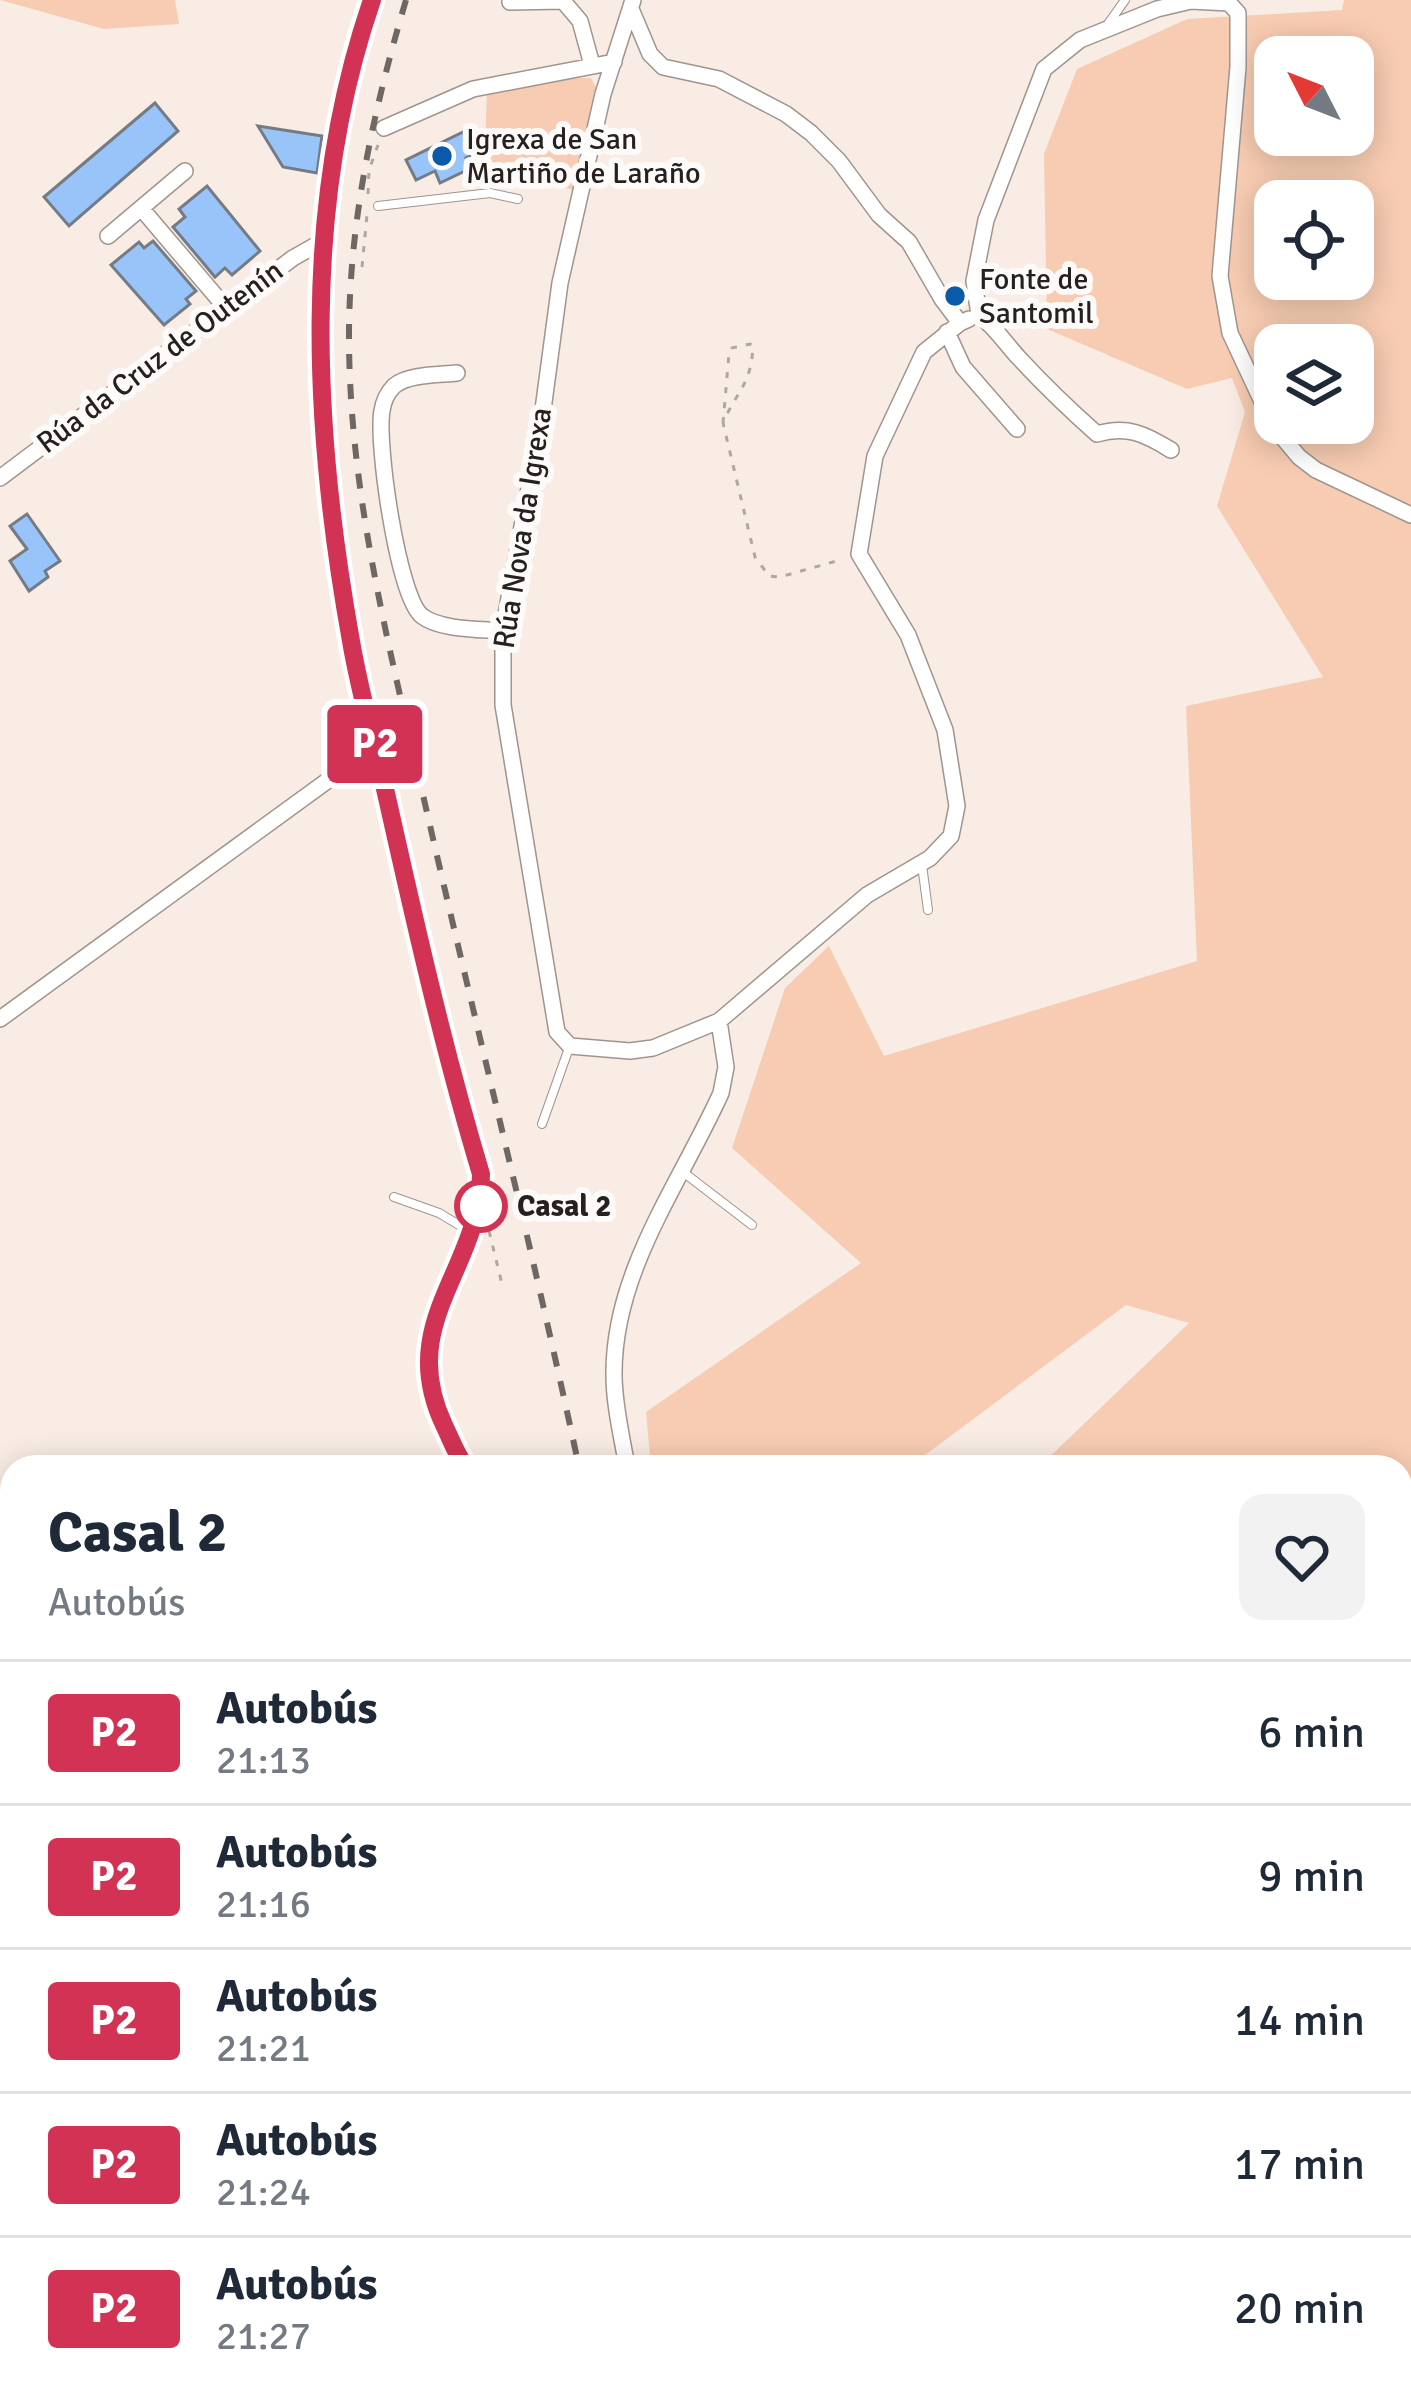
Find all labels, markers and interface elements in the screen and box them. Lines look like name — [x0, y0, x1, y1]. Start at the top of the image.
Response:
north arrow — [1254, 36, 1374, 156]
map controls — [1254, 36, 1374, 444]
place label: Igrexa de San Martiño de Laraño — [466, 121, 701, 192]
marker: Igrexa de San Martiño de Laraño — [429, 143, 455, 169]
button: locate — [1254, 180, 1374, 300]
street label: Rúa da Cruz de Outenín — [30, 252, 290, 462]
place label: Fonte de Santomil — [979, 261, 1094, 332]
marker: Fonte de Santomil — [942, 283, 968, 309]
button: layers — [1254, 324, 1374, 444]
street label: Rúa Nova da Igrexa — [486, 405, 560, 651]
line badge: P2 — [321, 705, 429, 783]
text: P2 — [351, 718, 399, 769]
marker: Casal 2 — [456, 1181, 506, 1231]
place label: Casal 2 — [517, 1188, 612, 1225]
button: heart — [1239, 1494, 1365, 1620]
text: Casal 2 — [48, 1497, 228, 1568]
text: Autobús — [48, 1578, 185, 1626]
text: Autobús — [216, 1681, 377, 1736]
text: 6 min — [1258, 1705, 1365, 1760]
text: P2 — [90, 1707, 138, 1758]
text: 21:13 — [216, 1736, 311, 1784]
text: Autobús — [216, 1825, 377, 1880]
text: 9 min — [1258, 1849, 1365, 1904]
text: P2 — [90, 1851, 138, 1902]
text: 21:16 — [216, 1880, 311, 1928]
text: Autobús — [216, 1969, 377, 2024]
text: 14 min — [1234, 1993, 1365, 2048]
text: P2 — [90, 1995, 138, 2046]
text: 21:21 — [216, 2024, 311, 2072]
text: Autobús — [216, 2113, 377, 2168]
text: 17 min — [1234, 2137, 1365, 2192]
text: P2 — [90, 2139, 138, 2190]
text: 21:24 — [216, 2168, 311, 2216]
text: Autobús — [216, 2257, 377, 2312]
text: 20 min — [1234, 2281, 1365, 2336]
text: P2 — [90, 2283, 138, 2334]
text: 21:27 — [216, 2312, 311, 2360]

